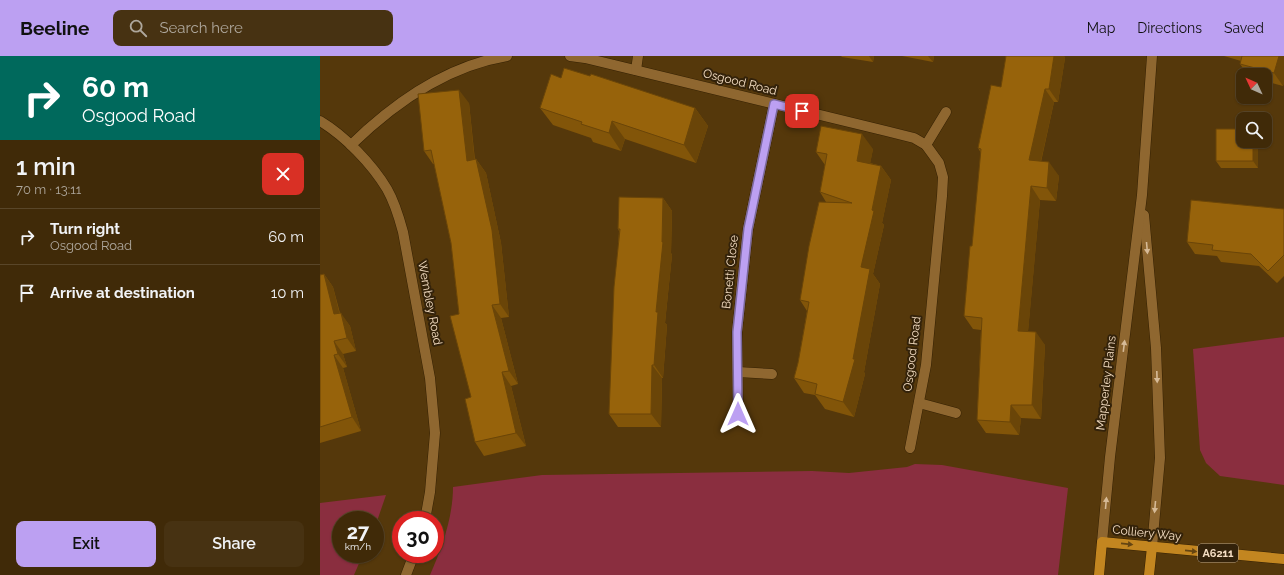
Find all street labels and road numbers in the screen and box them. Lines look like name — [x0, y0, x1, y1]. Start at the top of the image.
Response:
street label: Osgood Road — [702, 66, 778, 98]
street label: Bonetti Close — [719, 234, 741, 310]
street label: Wembley Road — [415, 260, 445, 346]
street label: Osgood Road — [900, 316, 924, 392]
street label: Mapperley Plains — [1093, 335, 1119, 431]
street label: Colliery Way — [1112, 522, 1183, 544]
road number: A6211 — [1198, 544, 1238, 562]

